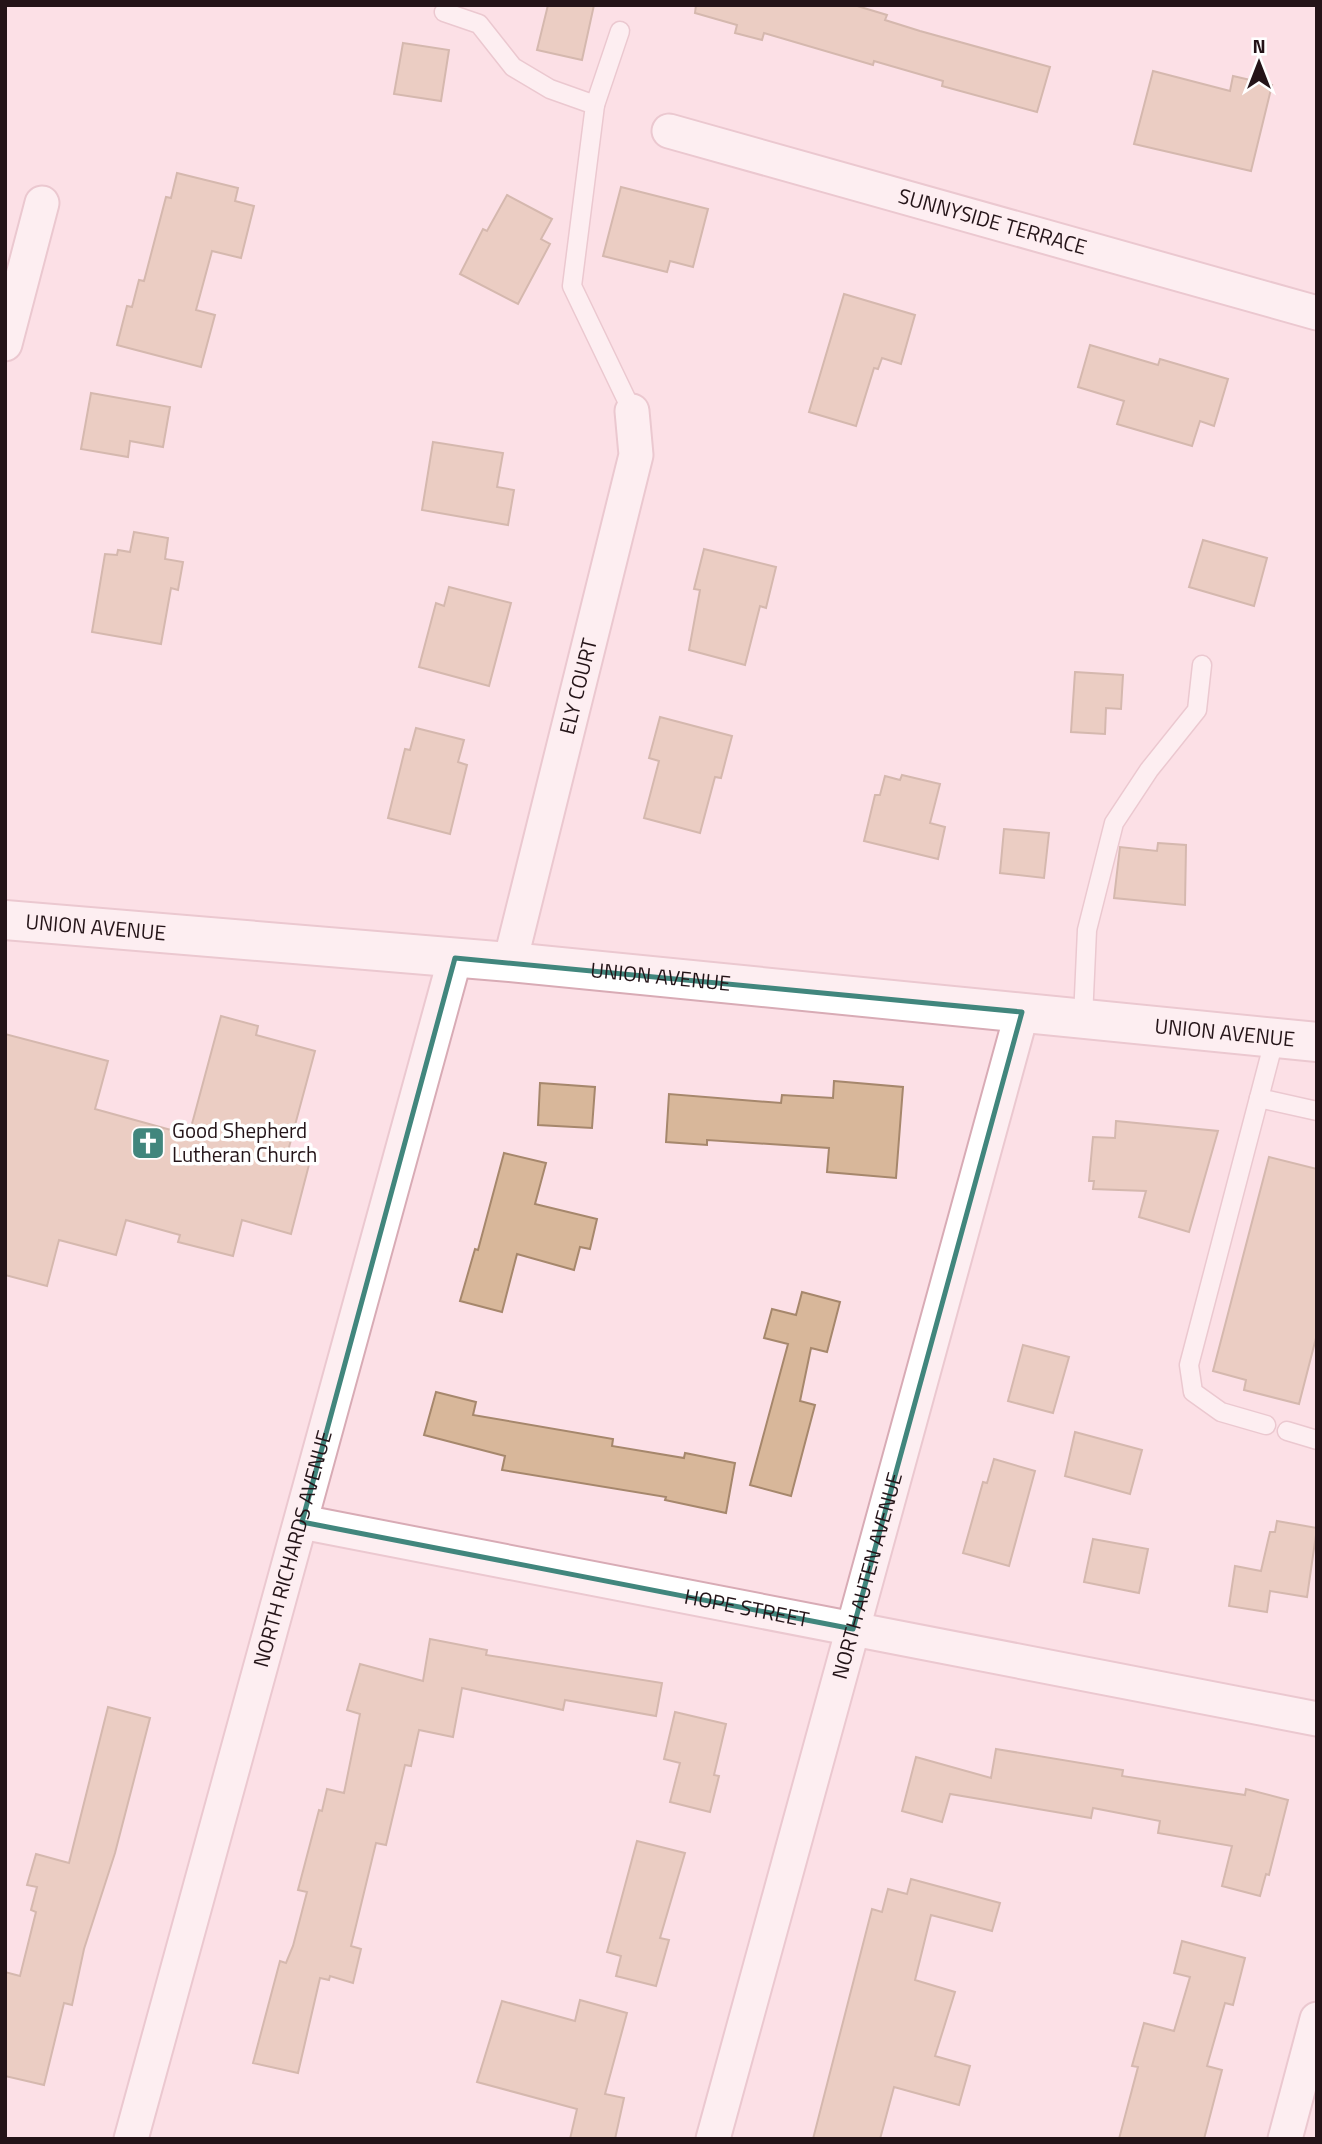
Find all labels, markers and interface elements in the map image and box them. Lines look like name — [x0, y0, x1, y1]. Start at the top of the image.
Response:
north arrow — [1224, 28, 1294, 98]
text: N — [1252, 31, 1266, 60]
street label: SUNNYSIDE TERRACE — [895, 179, 1091, 263]
street label: ELY COURT — [550, 635, 605, 738]
street label: UNION AVENUE — [24, 905, 167, 948]
street label: UNION AVENUE — [589, 953, 732, 999]
street label: UNION AVENUE — [1153, 1009, 1296, 1055]
place label: Good Shepherd Lutheran Church — [172, 1114, 317, 1170]
church icon: Good Shepherd Lutheran Church — [129, 1124, 167, 1162]
street label: NORTH RICHARDS AVENUE — [244, 1426, 340, 1671]
street label: NORTH AUTEN AVENUE — [823, 1468, 910, 1683]
street label: HOPE STREET — [682, 1580, 812, 1635]

